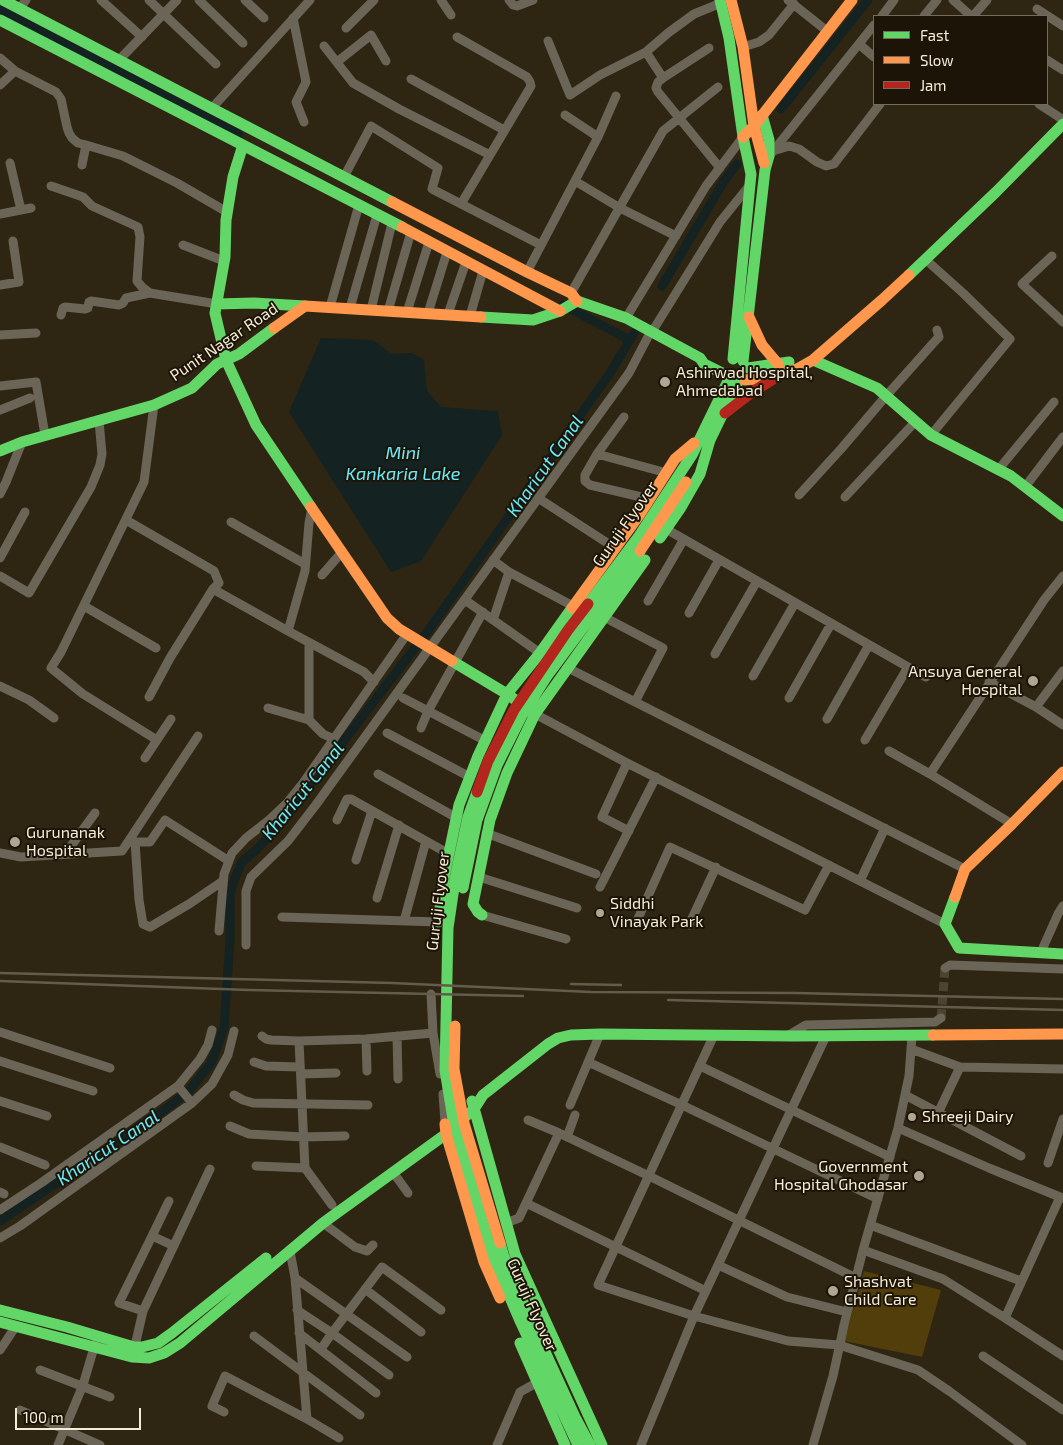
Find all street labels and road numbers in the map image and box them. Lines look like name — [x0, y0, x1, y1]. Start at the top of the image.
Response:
street label: Punit Nagar Road — [166, 299, 282, 385]
street label: Guruji Flyover — [588, 478, 662, 570]
street label: Guruji Flyover — [422, 850, 454, 952]
street label: Guruji Flyover — [503, 1255, 561, 1355]

